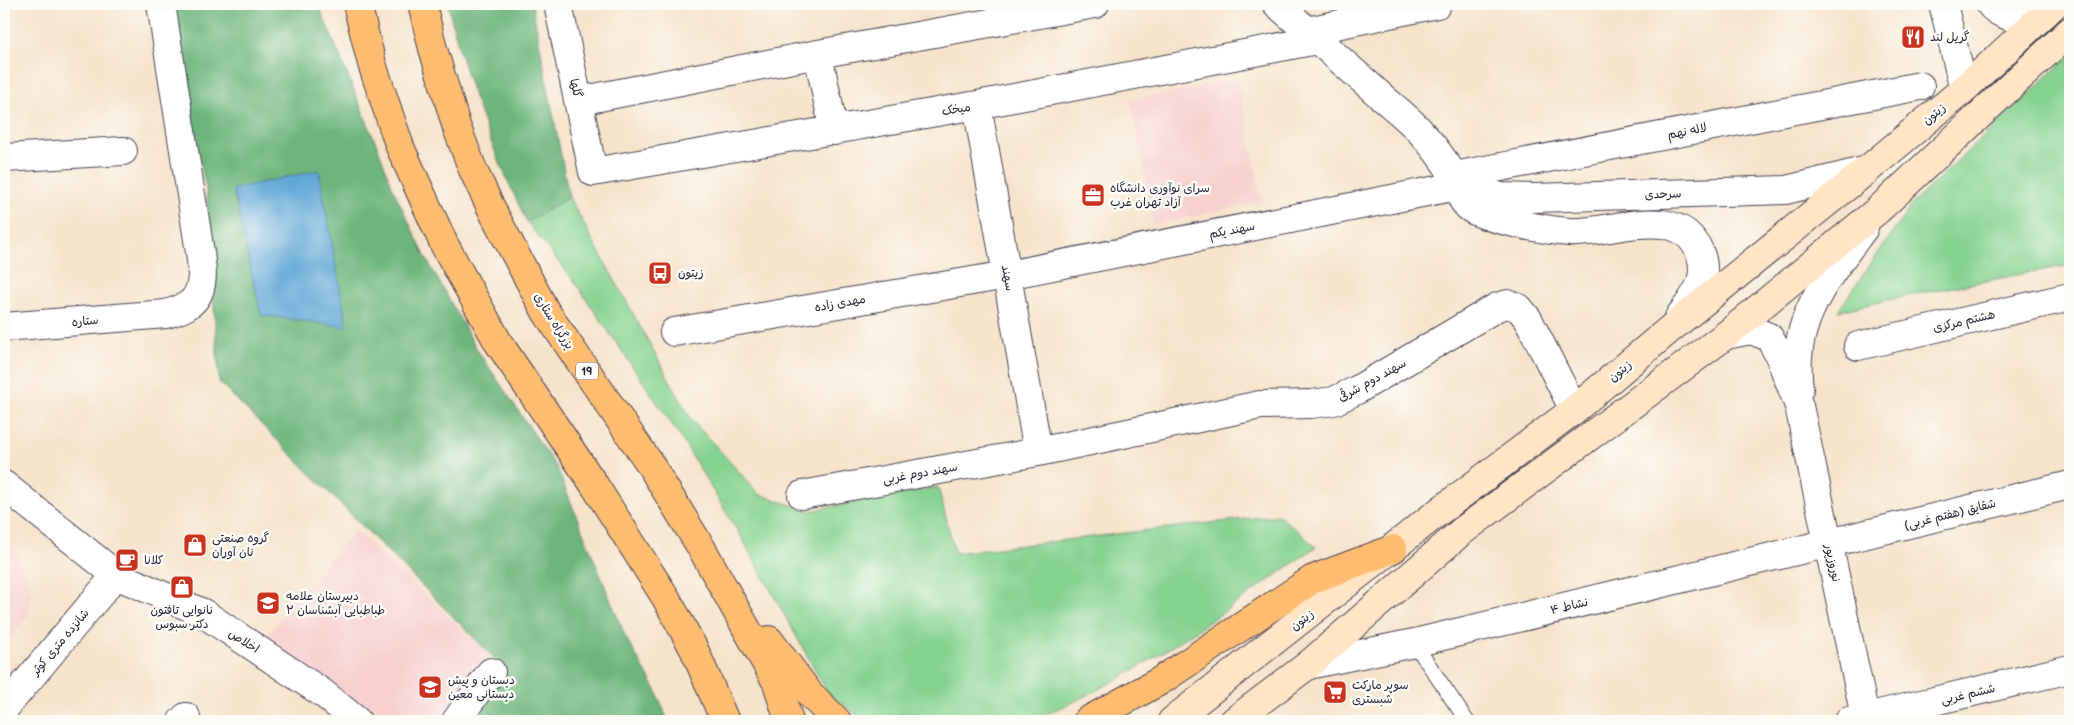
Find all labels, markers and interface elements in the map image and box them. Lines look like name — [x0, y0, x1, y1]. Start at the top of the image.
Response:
restaurant icon: گریل لند — [1900, 24, 1926, 50]
place label: گریل لند — [1930, 30, 1969, 45]
street label: گلها — [566, 77, 585, 99]
street label: میخک — [940, 100, 972, 119]
street label: زیتون — [1920, 100, 1949, 128]
street label: لاله نهم — [1666, 120, 1708, 144]
place label: سرای نوآوری دانشگاه آزاد تهران غرب — [1110, 181, 1210, 210]
office icon: سرای نوآوری دانشگاه آزاد تهران غرب — [1080, 182, 1106, 208]
street label: سرحدی — [1644, 186, 1682, 203]
street label: سهند يكم — [1208, 219, 1256, 243]
bus stop icon: زیتون — [647, 260, 673, 286]
street label: سهند — [998, 264, 1017, 292]
place label: زیتون — [678, 266, 704, 281]
street label: بزرگراه ستاری — [530, 290, 577, 352]
street label: مهدی زاده — [813, 292, 867, 315]
street label: هشتم مرکزی — [1932, 307, 1997, 337]
street label: ستاره — [71, 313, 99, 330]
street label: سهند دوم شرقی — [1336, 356, 1409, 406]
street label: زیتون — [1606, 357, 1635, 385]
road number: 19 — [576, 362, 598, 380]
street label: سهند دوم غربی — [882, 460, 959, 488]
street label: شقایق (هفتم غربی) — [1903, 496, 1998, 534]
place label: گروه صنعتی نان آوران — [212, 531, 269, 560]
shop icon: گروه صنعتی نان آوران — [182, 532, 208, 558]
street label: نوروزپور — [1821, 541, 1844, 584]
cafe icon: کلانا — [114, 547, 140, 573]
place label: کلانا — [144, 553, 163, 568]
shop icon: نانوایی تافتون دکتر سبوس — [169, 574, 195, 600]
place label: دبیرستان علامه طباطبایی آبشناسان ۲ — [286, 589, 385, 618]
school or university icon: دبیرستان علامه طباطبایی آبشناسان ۲ — [255, 590, 281, 616]
street label: نشاط ۴ — [1549, 595, 1590, 618]
place label: نانوایی تافتون دکتر سبوس — [151, 603, 213, 632]
street label: شانزده متری کوثر — [28, 606, 93, 679]
street label: زیتون — [1288, 607, 1317, 634]
street label: اخلاص — [226, 626, 262, 657]
place label: دبستان و پیش دبستانی معین — [448, 673, 515, 702]
school or university icon: دبستان و پیش دبستانی معین — [417, 674, 443, 700]
place label: سوپر مارکت شبستری — [1352, 678, 1408, 707]
supermarket icon: سوپر مارکت شبستری — [1322, 679, 1348, 705]
street label: ششم غربی — [1940, 681, 1997, 709]

